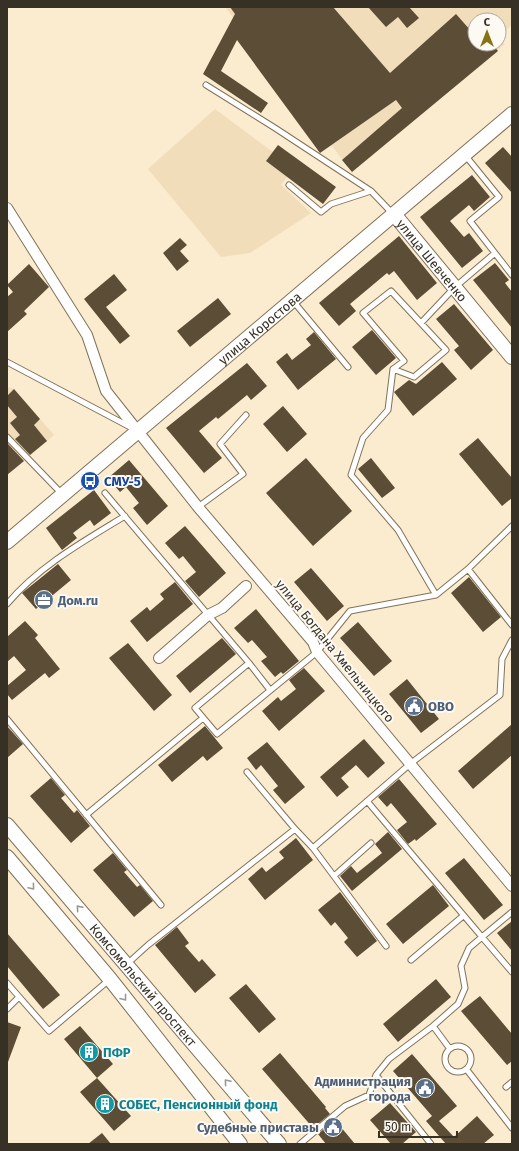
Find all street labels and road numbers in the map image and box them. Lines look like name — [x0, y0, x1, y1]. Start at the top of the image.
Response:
street label: улица Шевченко — [394, 216, 470, 304]
street label: улица Коростова — [215, 289, 304, 367]
street label: улица Богдана Хмельницкого — [273, 577, 397, 725]
street label: Комсомольский проспект — [87, 920, 200, 1049]

